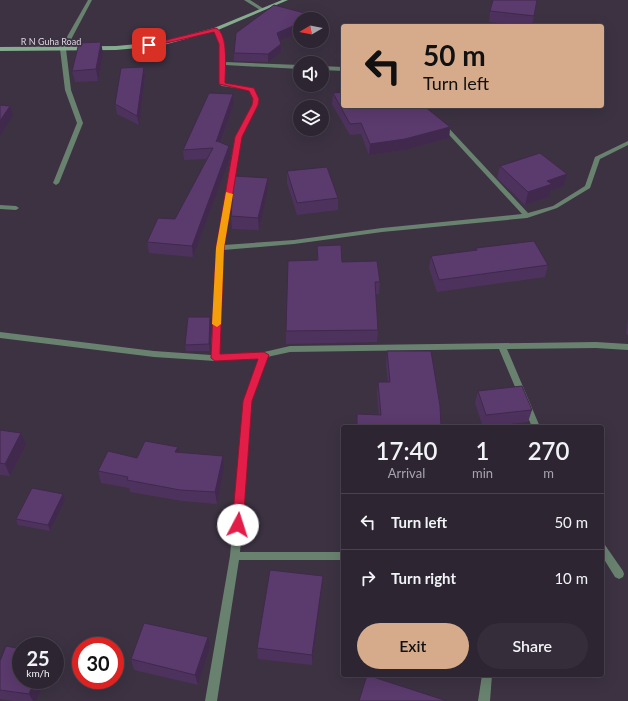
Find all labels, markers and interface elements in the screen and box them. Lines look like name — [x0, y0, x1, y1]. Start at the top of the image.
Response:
north arrow — [293, 12, 329, 48]
map controls — [293, 12, 329, 136]
pin — [132, 28, 166, 62]
icon: arrive — [138, 34, 160, 56]
street label: R N Guha Road — [21, 36, 81, 47]
text: 50 m — [423, 38, 486, 72]
icon: left — [357, 40, 409, 92]
button: sound — [293, 56, 329, 92]
text: Turn left — [423, 72, 489, 94]
button: layers — [293, 100, 329, 136]
text: 17:40 — [376, 436, 437, 465]
text: 1 — [476, 436, 489, 465]
text: 270 — [528, 436, 569, 465]
text: Arrival — [388, 465, 425, 481]
text: min — [472, 465, 493, 481]
text: m — [543, 465, 554, 481]
position arrow — [217, 504, 259, 546]
icon: left — [357, 511, 379, 533]
text: Turn left — [391, 513, 447, 531]
text: 50 m — [554, 513, 588, 531]
icon: right — [357, 567, 379, 589]
text: Turn right — [391, 569, 456, 587]
text: 10 m — [554, 569, 588, 587]
button: Exit — [357, 623, 469, 669]
button: Share — [477, 623, 588, 669]
speed limit sign: 30 — [72, 637, 124, 689]
text: 25 — [26, 646, 50, 670]
text: km/h — [26, 667, 50, 679]

